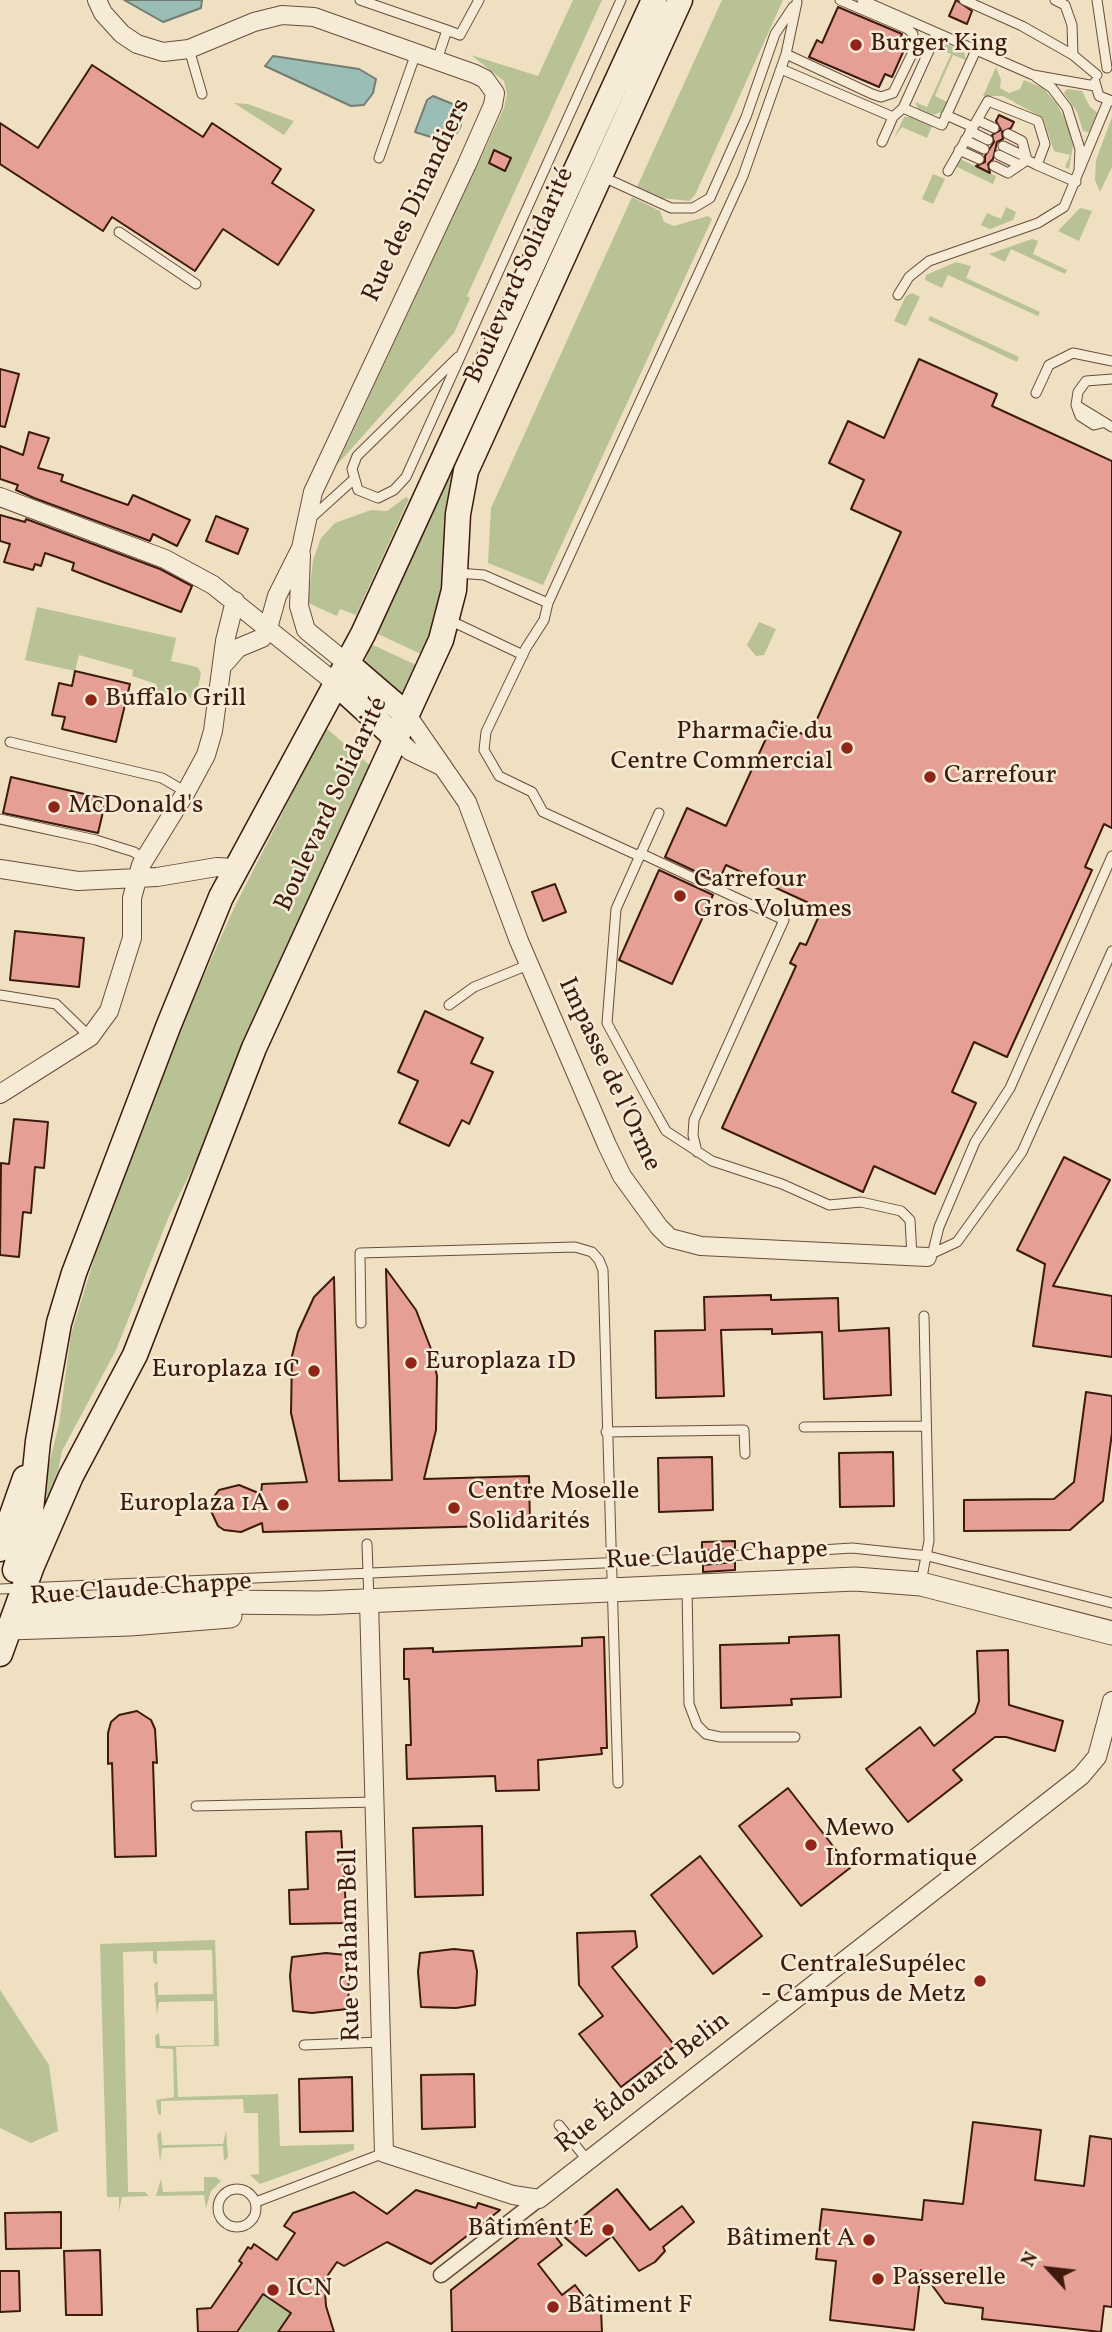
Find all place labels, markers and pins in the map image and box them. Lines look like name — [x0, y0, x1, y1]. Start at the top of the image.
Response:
place label: Burger King — [870, 29, 1008, 61]
marker: Burger King — [848, 37, 864, 53]
place label: Buffalo Grill — [105, 684, 246, 716]
marker: Buffalo Grill — [83, 692, 99, 708]
place label: Pharmacie du Centre Commercial — [610, 717, 833, 778]
marker: Pharmacie du Centre Commercial — [839, 740, 855, 756]
place label: Carrefour — [944, 761, 1056, 793]
marker: Carrefour — [922, 769, 938, 785]
place label: McDonald's — [68, 791, 203, 823]
marker: McDonald's — [46, 799, 62, 815]
place label: Carrefour Gros Volumes — [694, 865, 852, 926]
marker: Carrefour Gros Volumes — [672, 888, 688, 904]
place label: Europlaza 1D — [425, 1347, 576, 1379]
place label: Europlaza 1C — [151, 1355, 300, 1387]
marker: Europlaza 1D — [403, 1355, 419, 1371]
marker: Europlaza 1C — [306, 1363, 322, 1379]
place label: Centre Moselle Solidarités — [468, 1477, 639, 1538]
place label: Europlaza 1A — [119, 1489, 269, 1521]
marker: Europlaza 1A — [275, 1497, 291, 1513]
marker: Centre Moselle Solidarités — [446, 1500, 462, 1516]
place label: Mewo Informatique — [825, 1814, 977, 1876]
marker: Mewo Informatique — [803, 1837, 819, 1853]
place label: CentraleSupélec - Campus de Metz — [761, 1950, 966, 2011]
marker: CentraleSupélec - Campus de Metz — [972, 1973, 988, 1989]
place label: Bâtiment E — [467, 2214, 594, 2246]
marker: Bâtiment E — [600, 2222, 616, 2238]
place label: Bâtiment A — [726, 2224, 855, 2256]
marker: Bâtiment A — [861, 2232, 877, 2248]
place label: Passerelle — [892, 2263, 1006, 2295]
marker: Passerelle — [870, 2271, 886, 2287]
place label: ICN — [287, 2274, 332, 2306]
marker: ICN — [265, 2282, 281, 2298]
place label: Bâtiment F — [567, 2291, 692, 2323]
marker: Bâtiment F — [545, 2299, 561, 2315]

